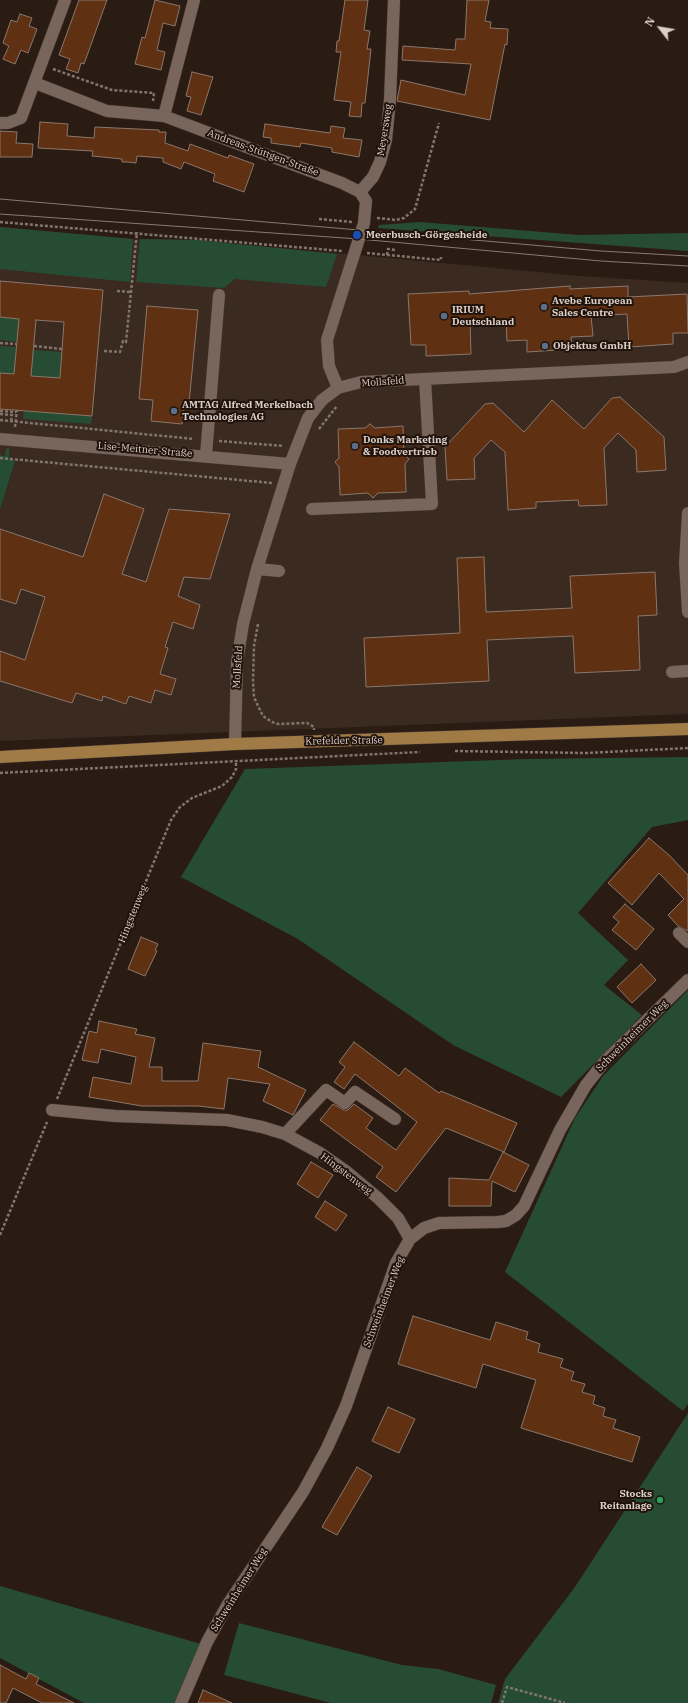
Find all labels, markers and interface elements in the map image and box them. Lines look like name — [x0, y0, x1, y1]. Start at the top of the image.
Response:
north arrow — [640, 8, 680, 48]
text: N — [641, 14, 658, 29]
street label: Meyersweg — [375, 103, 395, 157]
street label: Andreas-Stüttgen-Straße — [206, 127, 320, 179]
marker: Meerbusch-Görgesheide — [351, 229, 363, 241]
place label: Meerbusch-Görgesheide — [366, 229, 487, 241]
place label: Avebe European Sales Centre — [552, 295, 632, 318]
marker: Avebe European Sales Centre — [539, 302, 549, 312]
place label: IRIUM Deutschland — [452, 304, 514, 328]
marker: IRIUM Deutschland — [439, 311, 449, 321]
place label: Objektus GmbH — [553, 340, 631, 352]
marker: Objektus GmbH — [540, 341, 550, 351]
street label: Mollsfeld — [361, 375, 405, 389]
place label: AMTAG Alfred Merkelbach Technologies AG — [182, 399, 313, 422]
marker: AMTAG Alfred Merkelbach Technologies AG — [169, 406, 179, 416]
place label: Donks Marketing & Foodvertrieb — [363, 434, 447, 458]
street label: Lise-Meitner-Straße — [97, 440, 193, 460]
marker: Donks Marketing & Foodvertrieb — [350, 441, 360, 451]
street label: Mollsfeld — [231, 645, 245, 689]
street label: Krefelder Straße — [305, 734, 383, 748]
street label: Hingstenweg — [116, 883, 150, 945]
street label: Schweinheimer Weg — [594, 998, 670, 1074]
street label: Hingstenweg — [318, 1151, 374, 1197]
street label: Schweinheimer Weg — [361, 1255, 407, 1349]
place label: Stocks Reitanlage — [600, 1488, 652, 1512]
marker: Stocks Reitanlage — [655, 1495, 665, 1505]
street label: Schweinheimer Weg — [208, 1546, 270, 1634]

